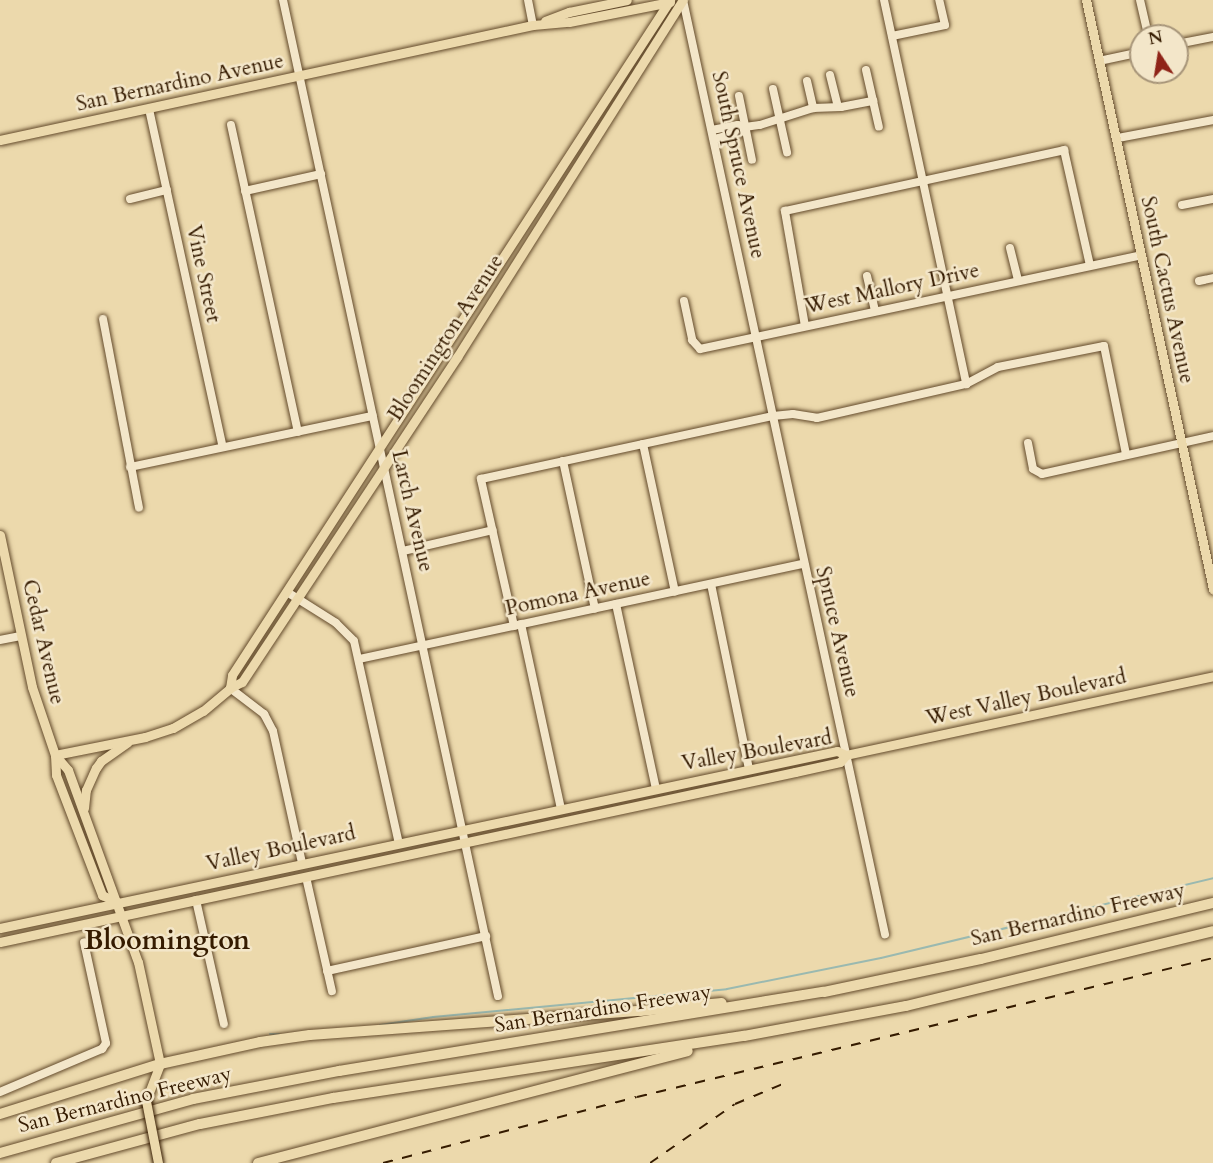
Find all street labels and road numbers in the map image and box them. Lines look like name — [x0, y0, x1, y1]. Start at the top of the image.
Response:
street label: San Bernardino Avenue — [74, 49, 286, 117]
street label: South Spruce Avenue — [706, 69, 770, 261]
street label: South Cactus Avenue — [1135, 194, 1199, 386]
street label: Vine Street — [180, 223, 226, 325]
street label: Bloomington Avenue — [383, 250, 509, 426]
street label: West Mallory Drive — [802, 258, 982, 320]
street label: Larch Avenue — [386, 448, 438, 574]
street label: Spruce Avenue — [810, 564, 864, 700]
street label: Pomona Avenue — [503, 566, 653, 622]
street label: Cedar Avenue — [16, 577, 70, 707]
street label: West Valley Boulevard — [924, 664, 1128, 732]
street label: Valley Boulevard — [680, 725, 834, 777]
street label: Valley Boulevard — [204, 821, 358, 877]
street label: San Bernardino Freeway — [968, 878, 1188, 952]
street label: San Bernardino Freeway — [493, 979, 713, 1039]
street label: San Bernardino Freeway — [16, 1061, 234, 1139]

